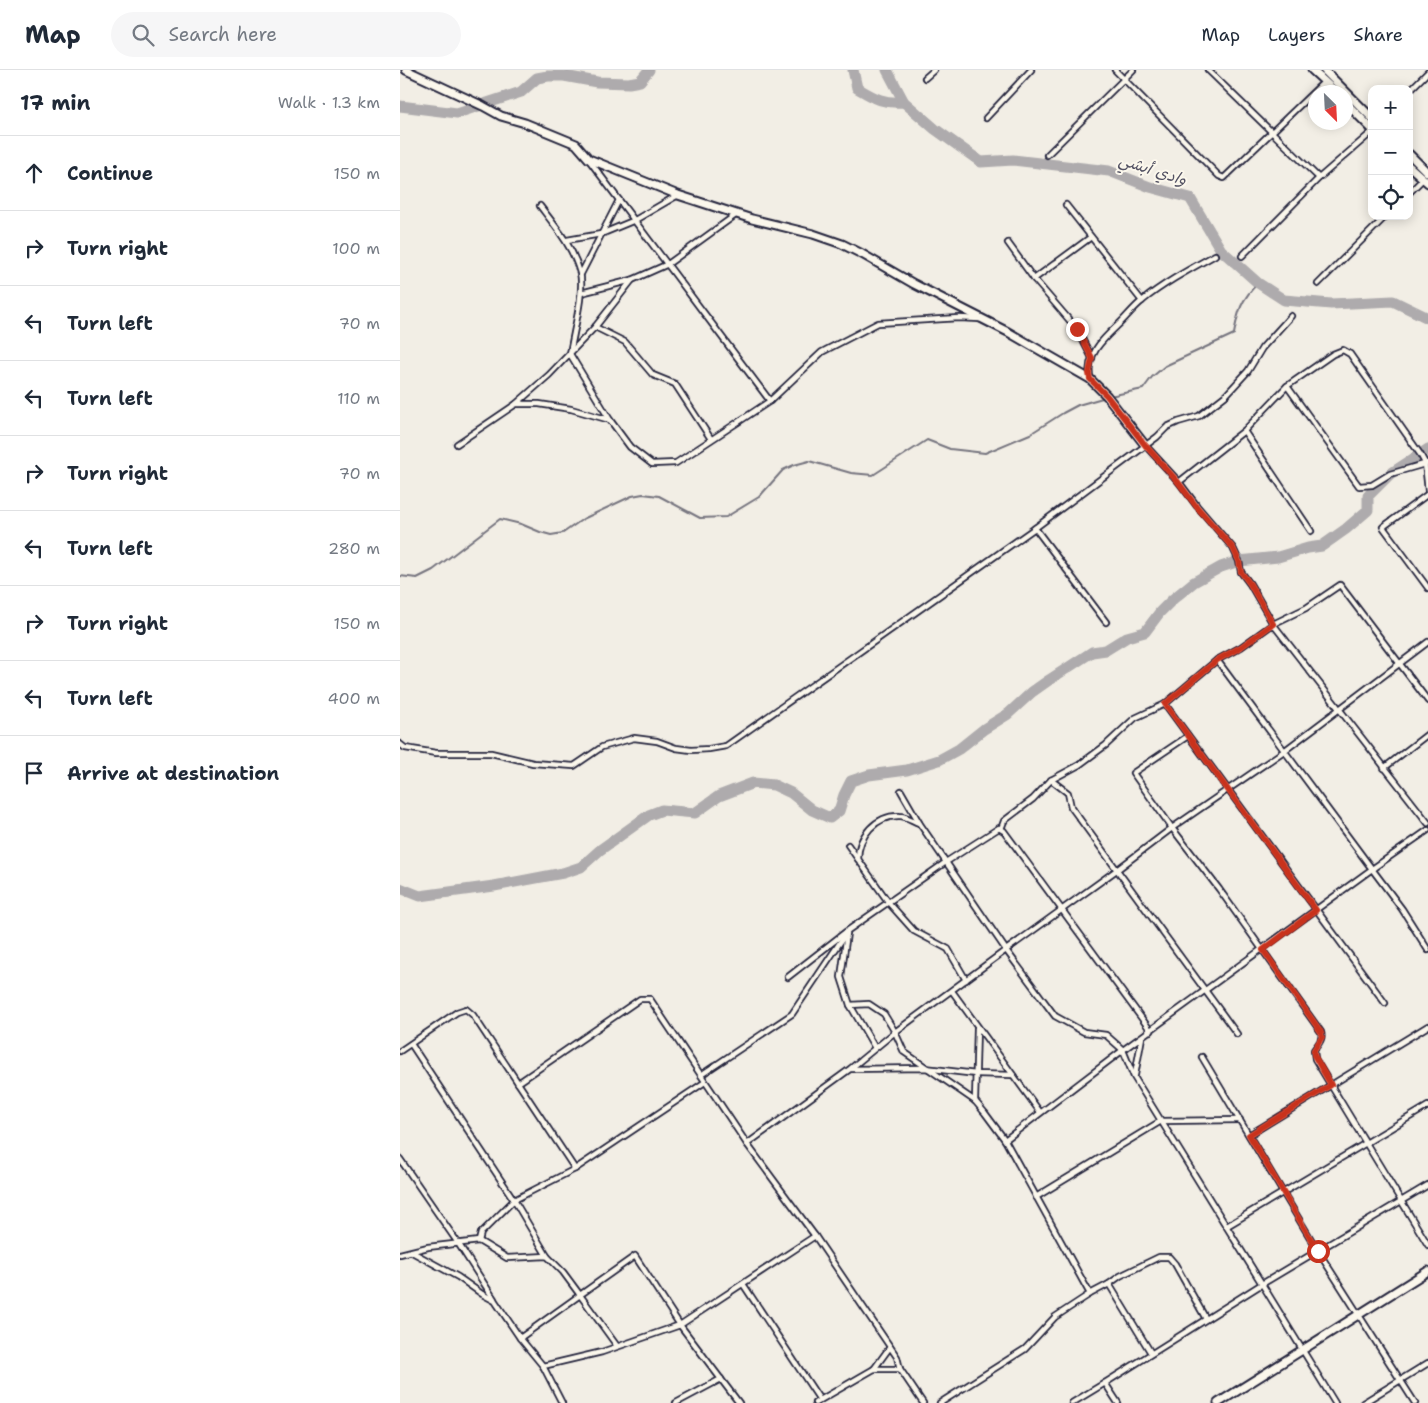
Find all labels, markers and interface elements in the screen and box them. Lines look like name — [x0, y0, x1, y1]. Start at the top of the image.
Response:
search box — [111, 12, 461, 57]
text: Map — [25, 19, 81, 51]
icon: search — [129, 21, 157, 49]
text: Search here — [169, 22, 277, 47]
text: Map — [1202, 23, 1240, 47]
text: Layers — [1268, 23, 1325, 47]
text: Share — [1353, 23, 1403, 47]
north arrow — [1308, 85, 1353, 130]
map controls — [1368, 85, 1413, 220]
button: + — [1368, 85, 1413, 130]
text: 17 min — [20, 89, 91, 117]
text: Walk · 1.3 km — [278, 92, 380, 113]
button: − — [1368, 130, 1413, 175]
water label: وادي أبشي — [1115, 149, 1190, 194]
icon: ahead — [20, 159, 48, 187]
text: Continue — [67, 161, 153, 186]
text: 150 m — [333, 163, 380, 184]
button: locate — [1368, 175, 1413, 220]
icon: right — [20, 234, 48, 262]
text: Turn right — [67, 236, 168, 261]
text: 100 m — [332, 238, 380, 259]
icon: left — [20, 309, 48, 337]
text: Turn left — [67, 311, 153, 336]
text: 70 m — [339, 313, 380, 334]
route end — [1066, 318, 1089, 341]
icon: left — [20, 384, 48, 412]
text: Turn left — [67, 386, 153, 411]
text: 110 m — [337, 388, 380, 409]
icon: right — [20, 459, 48, 487]
text: Turn right — [67, 461, 168, 486]
text: 70 m — [339, 463, 380, 484]
icon: left — [20, 534, 48, 562]
text: Turn left — [67, 536, 153, 561]
text: 280 m — [328, 538, 380, 559]
icon: right — [20, 609, 48, 637]
text: Turn right — [67, 611, 168, 636]
text: 150 m — [333, 613, 380, 634]
icon: left — [20, 684, 48, 712]
text: Turn left — [67, 686, 153, 711]
text: 400 m — [327, 688, 380, 709]
icon: arrive — [20, 759, 48, 787]
text: Arrive at destination — [67, 761, 279, 786]
route start — [1307, 1240, 1330, 1263]

